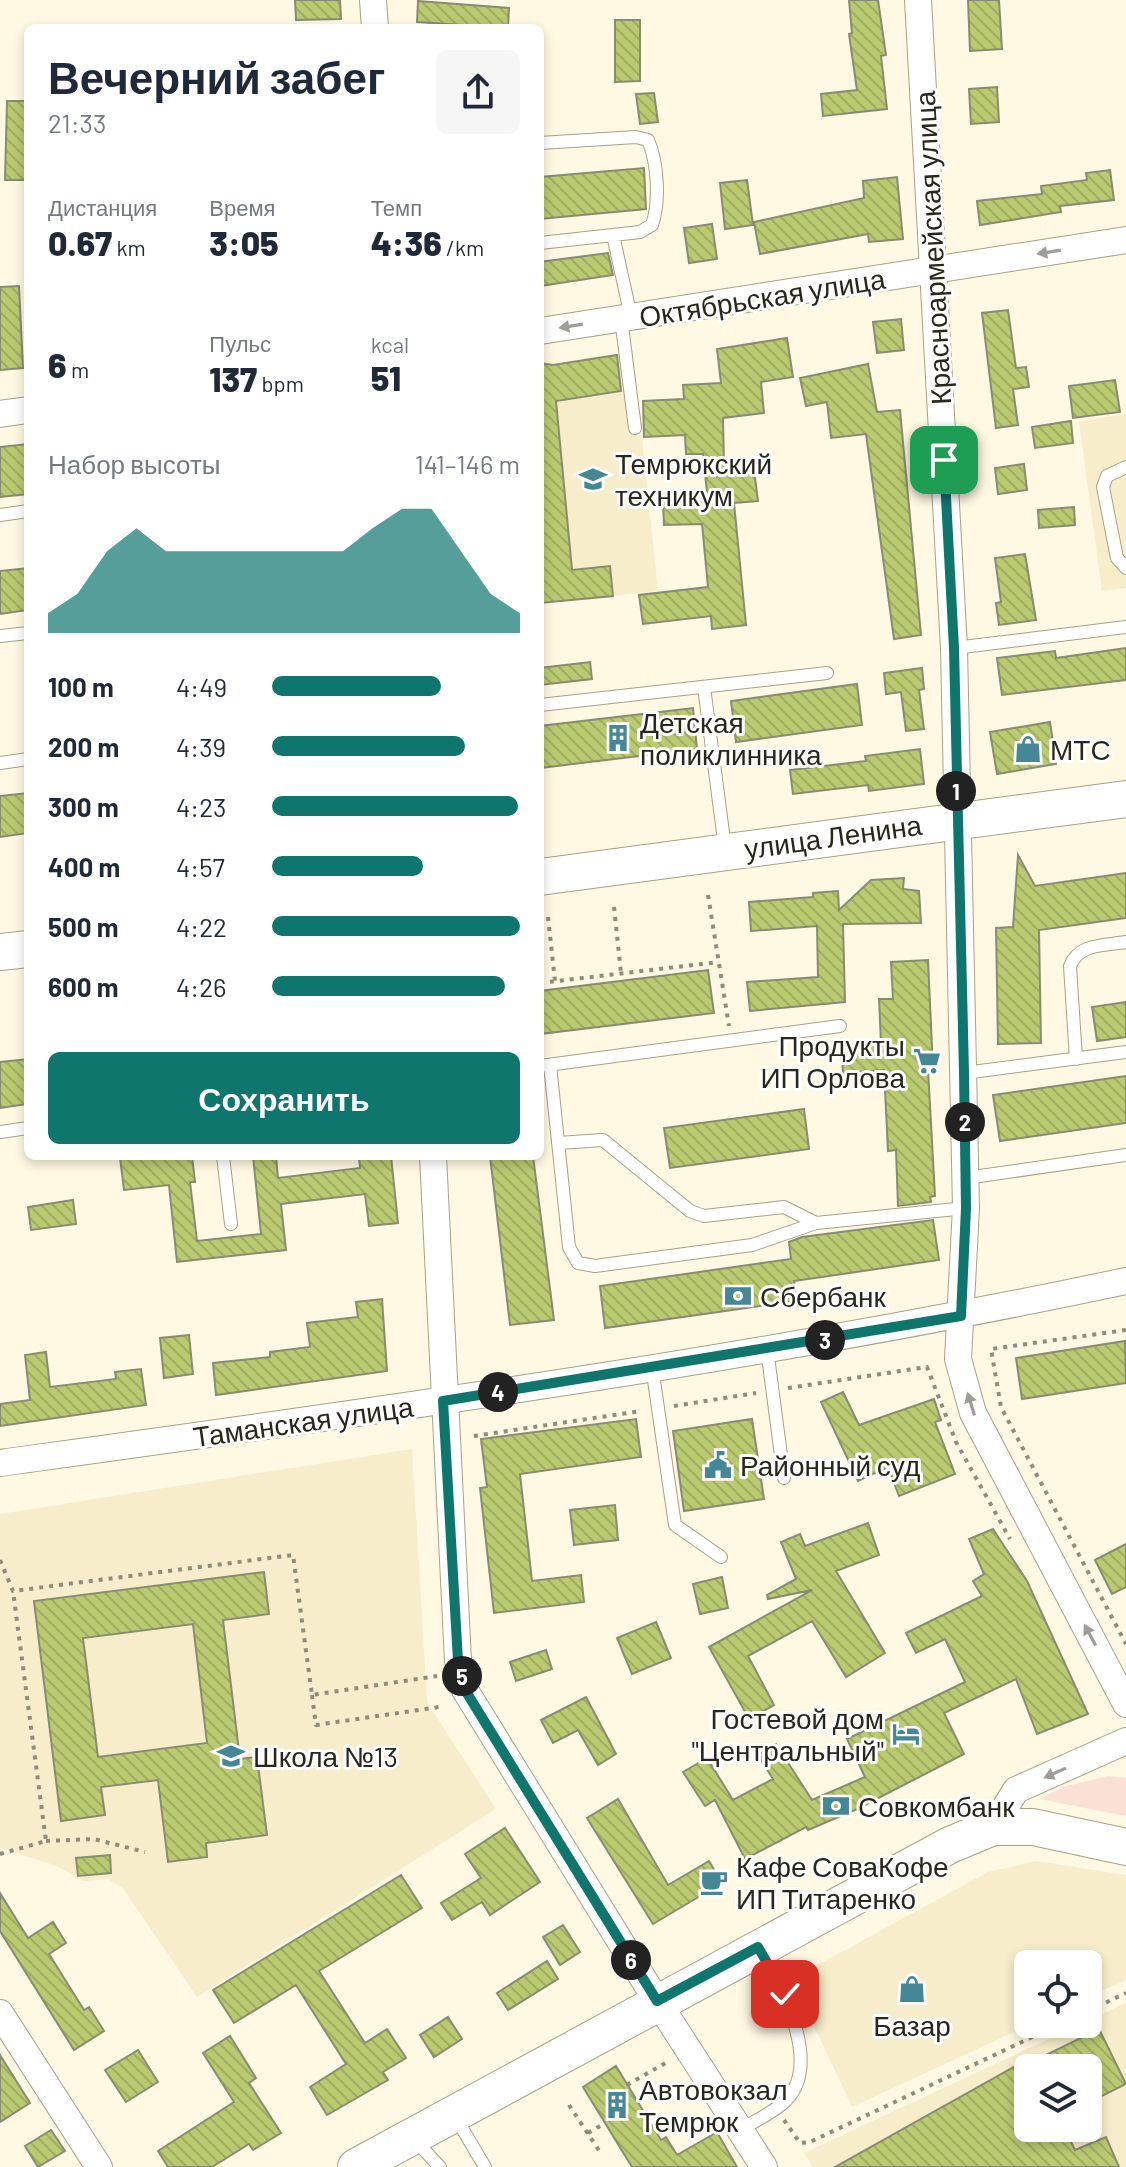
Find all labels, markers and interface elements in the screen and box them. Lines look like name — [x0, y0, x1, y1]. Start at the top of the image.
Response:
text: Вечерний забег — [48, 50, 385, 103]
button: share — [436, 50, 520, 134]
street label: Красноармейская улица — [907, 90, 957, 406]
text: 21:33 — [48, 107, 106, 138]
text: Дистанция — [48, 194, 157, 220]
text: Время — [209, 194, 276, 220]
text: Темп — [371, 194, 422, 220]
text: 0.67 — [48, 222, 112, 263]
text: 3:05 — [209, 222, 279, 263]
text: 4:36 — [371, 222, 442, 263]
text: km — [112, 234, 146, 260]
text: /km — [442, 234, 484, 260]
one-way arrow — [1036, 247, 1061, 259]
street label: Октябрьская улица — [637, 261, 888, 333]
one-way arrow — [558, 320, 583, 333]
text: Пульс — [209, 330, 271, 356]
text: kcal — [371, 331, 409, 357]
text: 6 — [48, 344, 67, 385]
text: m — [67, 356, 89, 382]
text: 51 — [371, 357, 401, 398]
text: 137 — [209, 358, 257, 399]
text: bpm — [257, 370, 304, 396]
pin — [910, 426, 978, 494]
icon: arrive — [922, 438, 966, 482]
place label: Темрюкский техникум — [615, 446, 772, 512]
text: Набор высоты — [48, 448, 221, 479]
text: 141–146 m — [415, 448, 520, 479]
school or university icon: Темрюкский техникум — [578, 464, 608, 494]
text: 100 m — [48, 671, 114, 702]
text: 4:49 — [176, 671, 227, 702]
place label: Детская поликлинника — [640, 705, 822, 771]
building icon: Детская поликлинника — [603, 723, 633, 753]
text: 200 m — [48, 731, 119, 762]
text: 4:39 — [176, 731, 226, 762]
place label: МТС — [1050, 732, 1111, 766]
shop icon: МТС — [1013, 734, 1043, 764]
pin: 1 — [936, 771, 976, 811]
text: 1 — [952, 778, 960, 804]
text: 300 m — [48, 791, 119, 822]
text: 4:23 — [176, 791, 226, 822]
street label: улица Ленина — [742, 807, 924, 865]
text: 400 m — [48, 851, 120, 882]
text: 4:57 — [176, 851, 225, 882]
text: 500 m — [48, 911, 119, 942]
text: 4:22 — [176, 911, 227, 942]
text: 600 m — [48, 971, 119, 1002]
text: 4:26 — [176, 971, 226, 1002]
place label: Продукты ИП Орлова — [760, 1028, 905, 1094]
supermarket icon: Продукты ИП Орлова — [912, 1046, 942, 1076]
button: Сохранить — [48, 1052, 520, 1144]
pin: 2 — [945, 1102, 985, 1142]
text: 2 — [959, 1109, 971, 1135]
place label: Сбербанк — [760, 1279, 887, 1313]
bank icon: Сбербанк — [723, 1281, 753, 1311]
pin: 3 — [805, 1320, 845, 1360]
text: 3 — [819, 1327, 831, 1353]
pin: 4 — [478, 1372, 518, 1412]
text: 4 — [491, 1379, 505, 1405]
street label: Таманская улица — [191, 1389, 416, 1453]
one-way arrow — [964, 1392, 977, 1416]
place label: Районный суд — [740, 1448, 920, 1482]
public building icon: Районный суд — [703, 1450, 733, 1480]
one-way arrow — [1083, 1624, 1097, 1646]
pin: 5 — [442, 1656, 482, 1696]
text: 5 — [456, 1663, 468, 1689]
place label: Гостевой дом "Центральный" — [691, 1701, 884, 1767]
hotel icon: Гостевой дом "Центральный" — [891, 1719, 921, 1749]
place label: Школа №13 — [253, 1739, 398, 1773]
school or university icon: Школа №13 — [216, 1741, 246, 1771]
one-way arrow — [1043, 1766, 1067, 1780]
place label: Совкомбанк — [858, 1789, 1015, 1823]
bank icon: Совкомбанк — [821, 1791, 851, 1821]
place label: Кафе СоваКофе ИП Титаренко — [736, 1849, 949, 1915]
cafe icon: Кафе СоваКофе ИП Титаренко — [699, 1867, 729, 1897]
pin: 6 — [611, 1940, 651, 1980]
text: 6 — [625, 1947, 637, 1973]
map controls — [1014, 1950, 1102, 2142]
button: locate — [1014, 1950, 1102, 2038]
pin — [751, 1960, 819, 2028]
icon: check — [763, 1972, 807, 2016]
shop icon: Базар — [897, 1974, 927, 2004]
place label: Базар — [873, 2008, 951, 2042]
button: layers — [1014, 2054, 1102, 2142]
place label: Автовокзал Темрюк — [639, 2072, 787, 2138]
building icon: Автовокзал Темрюк — [602, 2090, 632, 2120]

